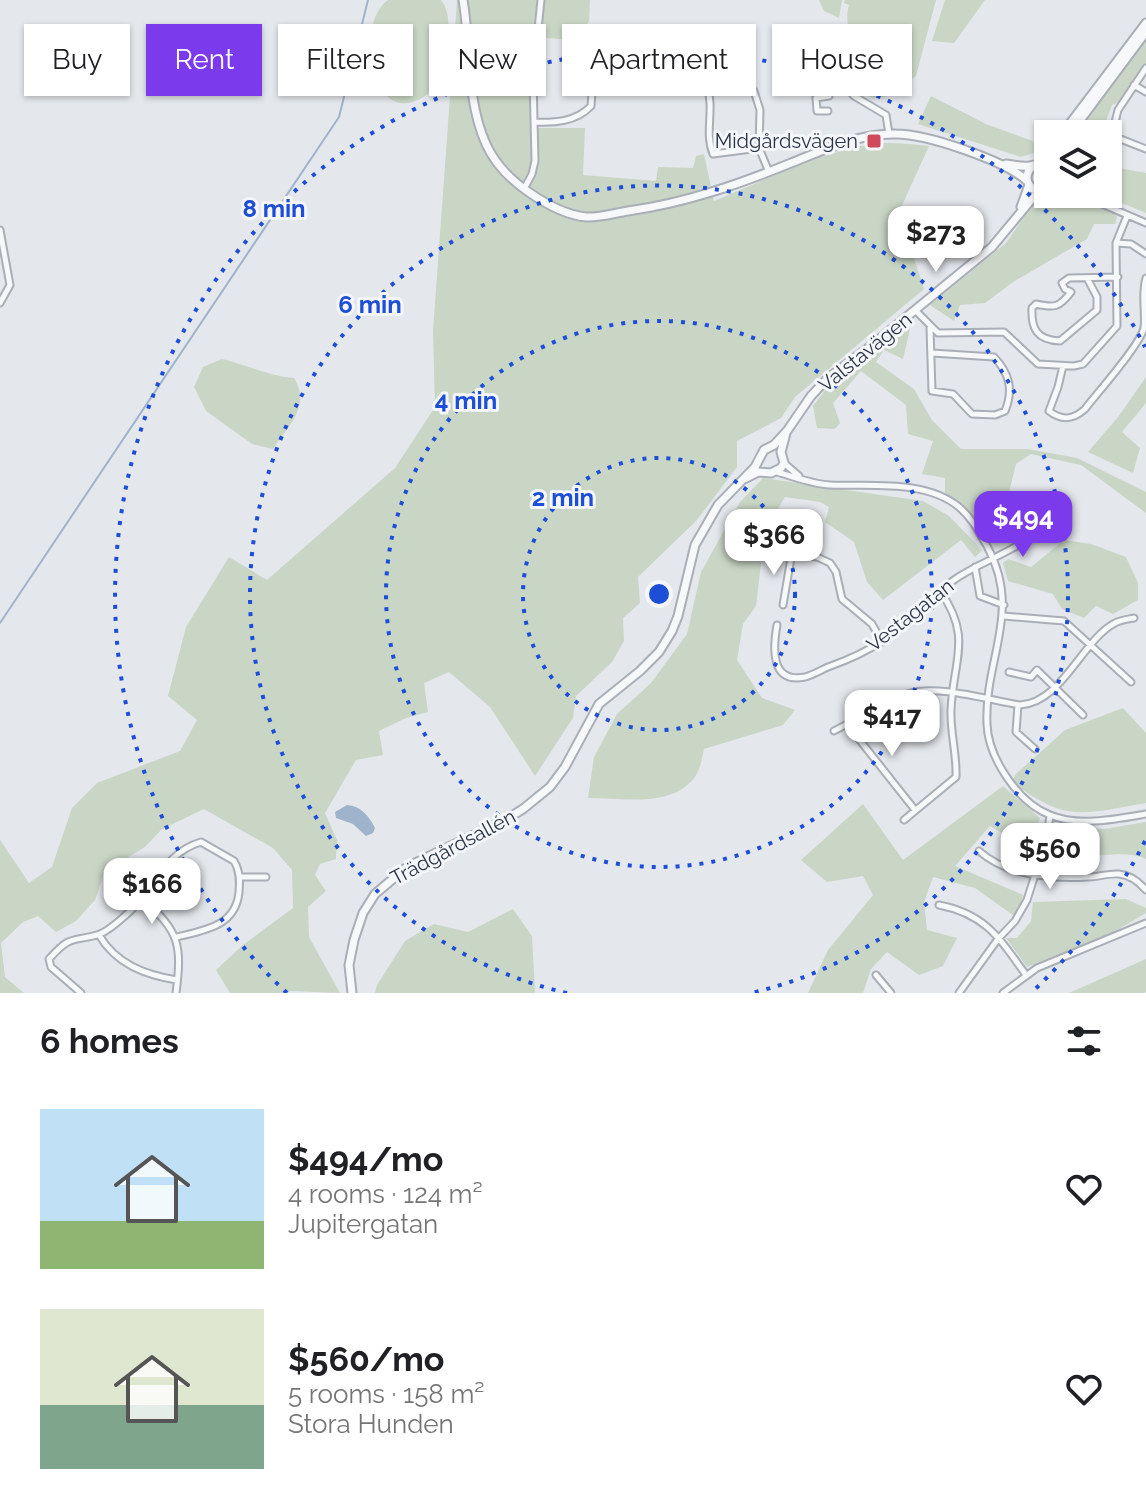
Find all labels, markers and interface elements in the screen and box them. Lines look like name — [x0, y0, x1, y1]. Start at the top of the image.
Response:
chip: Buy — [24, 24, 130, 96]
chip: Rent — [146, 24, 262, 96]
chip: Filters — [278, 24, 413, 96]
chip: New — [429, 24, 546, 96]
chip: Apartment — [562, 24, 756, 96]
chip: House — [772, 24, 912, 96]
map controls — [1034, 120, 1122, 208]
button: layers — [1034, 120, 1122, 208]
place label: Midgårdsvägen — [715, 129, 858, 153]
marker: Midgårdsvägen — [865, 132, 883, 150]
text: 8 min — [242, 194, 306, 223]
pin: $273 — [889, 206, 983, 274]
text: $273 — [906, 217, 966, 247]
text: 6 min — [338, 290, 402, 319]
street label: Valstavägen — [814, 307, 916, 397]
text: 4 min — [435, 386, 497, 415]
text: 2 min — [532, 483, 594, 512]
pin: $494 — [976, 491, 1070, 559]
text: $494 — [992, 502, 1054, 532]
pin: $366 — [727, 509, 821, 577]
text: $366 — [743, 520, 805, 550]
street label: Vestagatan — [862, 574, 958, 656]
centre of rings — [645, 580, 673, 608]
pin: $417 — [845, 690, 939, 758]
text: $417 — [863, 701, 921, 731]
street label: Trädgårdsallén — [386, 804, 520, 890]
pin: $560 — [1003, 823, 1097, 891]
text: $560 — [1019, 834, 1081, 864]
pin: $166 — [105, 858, 199, 926]
text: $166 — [122, 869, 182, 899]
icon: filters — [1062, 1019, 1106, 1063]
text: 6 homes — [40, 1021, 179, 1061]
text: $494/mo — [288, 1139, 443, 1179]
icon: home — [104, 1141, 200, 1237]
icon: heart — [1062, 1167, 1106, 1211]
text: 4 rooms · 124 m² — [288, 1179, 483, 1209]
text: Jupitergatan — [288, 1209, 438, 1239]
text: $560/mo — [288, 1339, 444, 1379]
icon: home — [104, 1341, 200, 1437]
icon: heart — [1062, 1367, 1106, 1411]
text: 5 rooms · 158 m² — [288, 1379, 484, 1409]
text: Stora Hunden — [288, 1409, 454, 1439]

